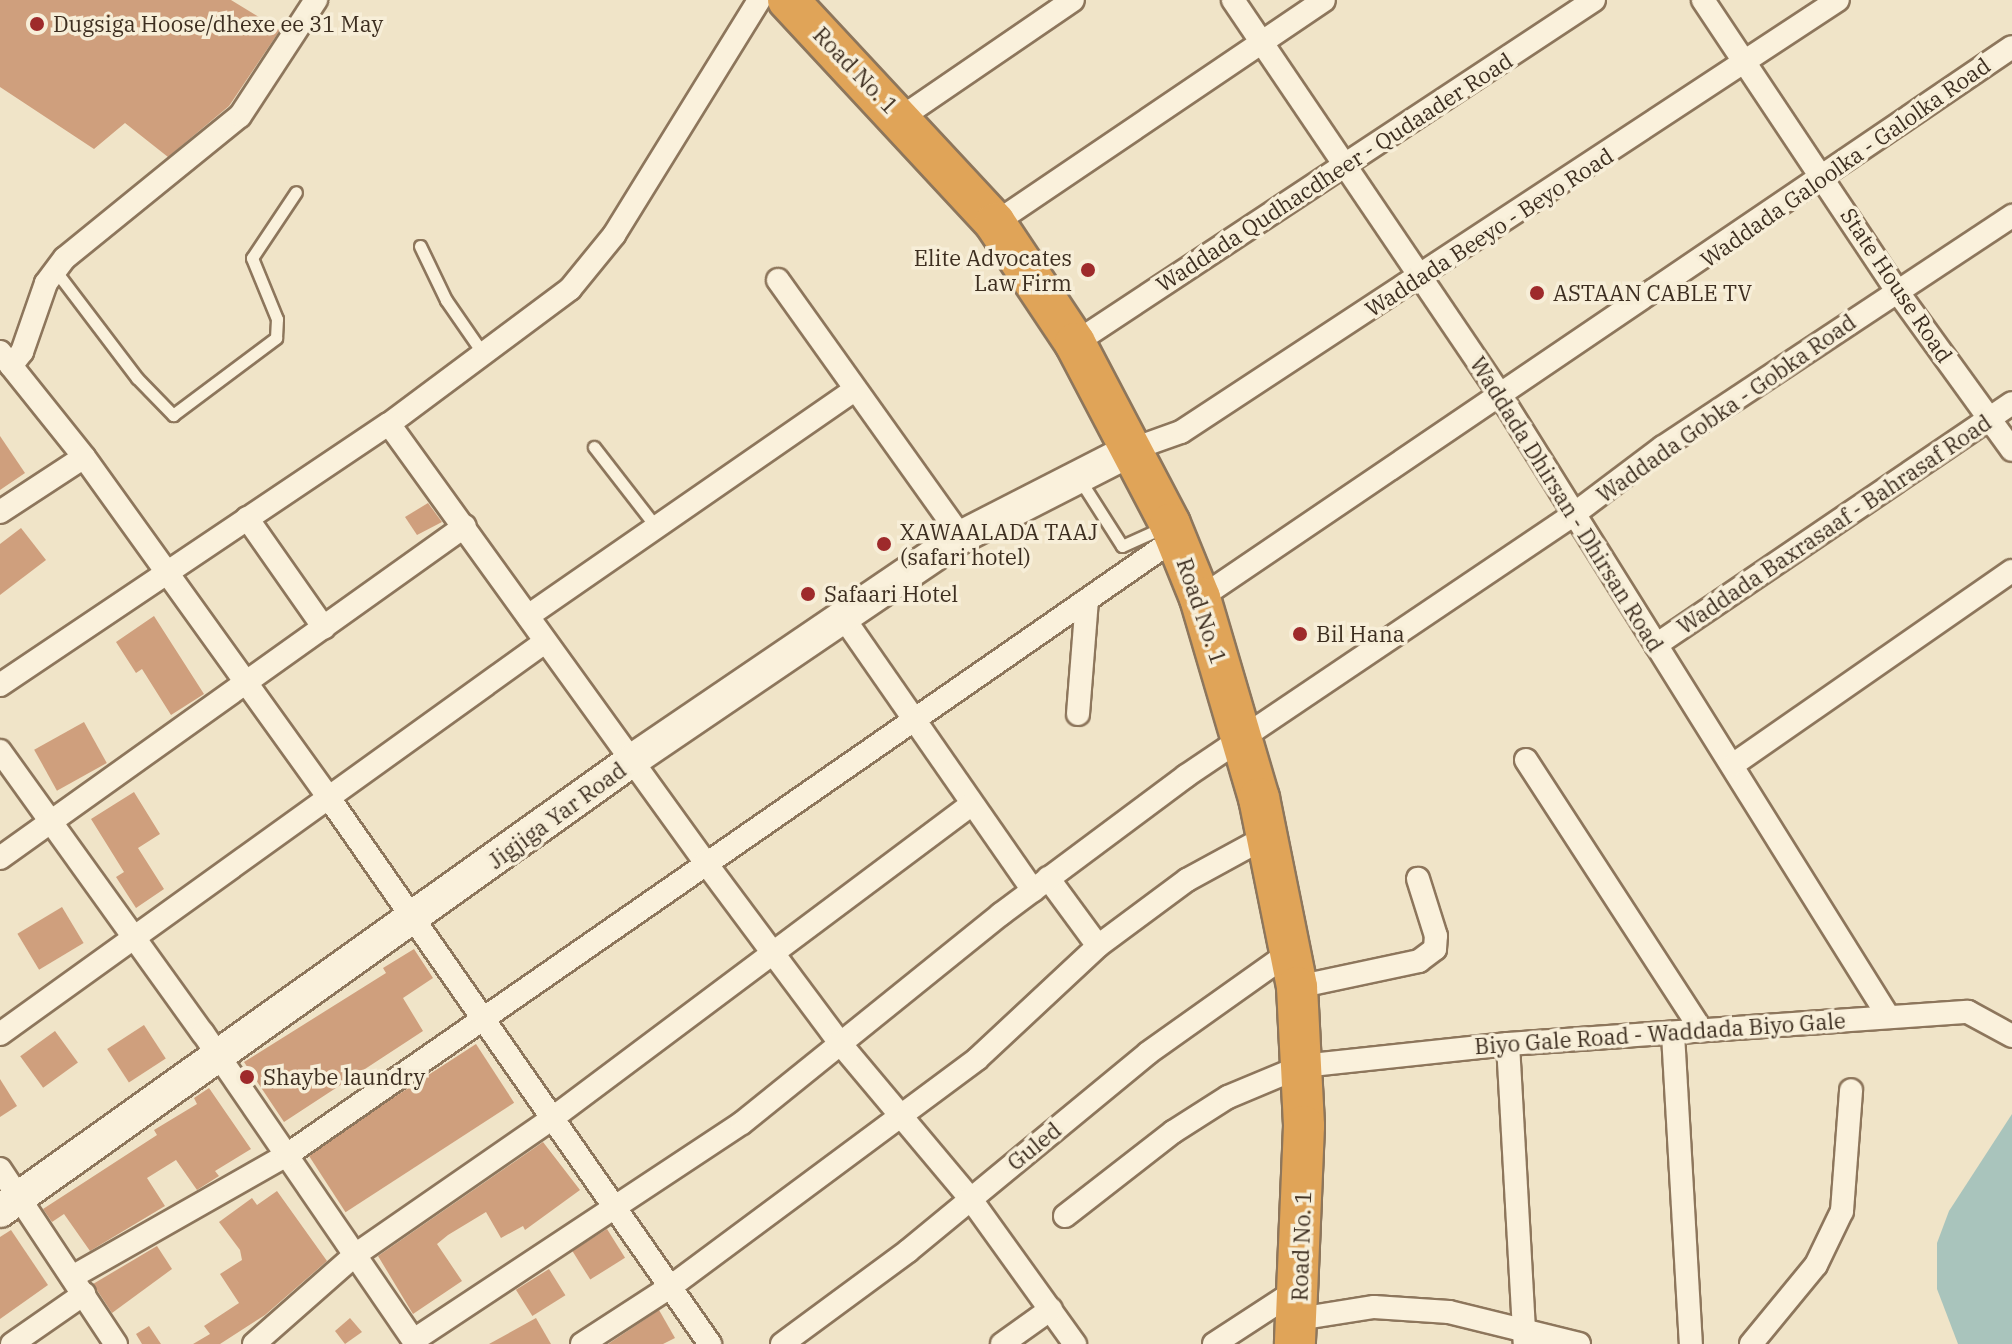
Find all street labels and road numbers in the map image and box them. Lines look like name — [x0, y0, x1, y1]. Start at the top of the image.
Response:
street label: Road No. 1 — [808, 21, 904, 119]
street label: Waddada Qudhacdheer - Qudaader Road — [1151, 47, 1517, 297]
street label: Waddada Galoolka - Galolka Road — [1695, 52, 1995, 272]
street label: Waddada Beeyo - Beyo Road — [1360, 142, 1618, 322]
street label: State House Road — [1836, 203, 1958, 367]
street label: Waddada Gobka - Gobka Road — [1591, 308, 1861, 508]
street label: Waddada Dhirsan - Dhirsan Road — [1465, 351, 1669, 657]
street label: Waddada Baxrasaaf - Bahrasaf Road — [1672, 409, 1996, 639]
street label: Road No. 1 — [1172, 554, 1232, 668]
street label: Jigjiga Yar Road — [483, 756, 631, 874]
street label: Biyo Gale Road - Waddada Biyo Gale — [1474, 1007, 1846, 1059]
street label: Guled — [1002, 1116, 1066, 1176]
street label: Road No. 1 — [1286, 1190, 1316, 1302]

